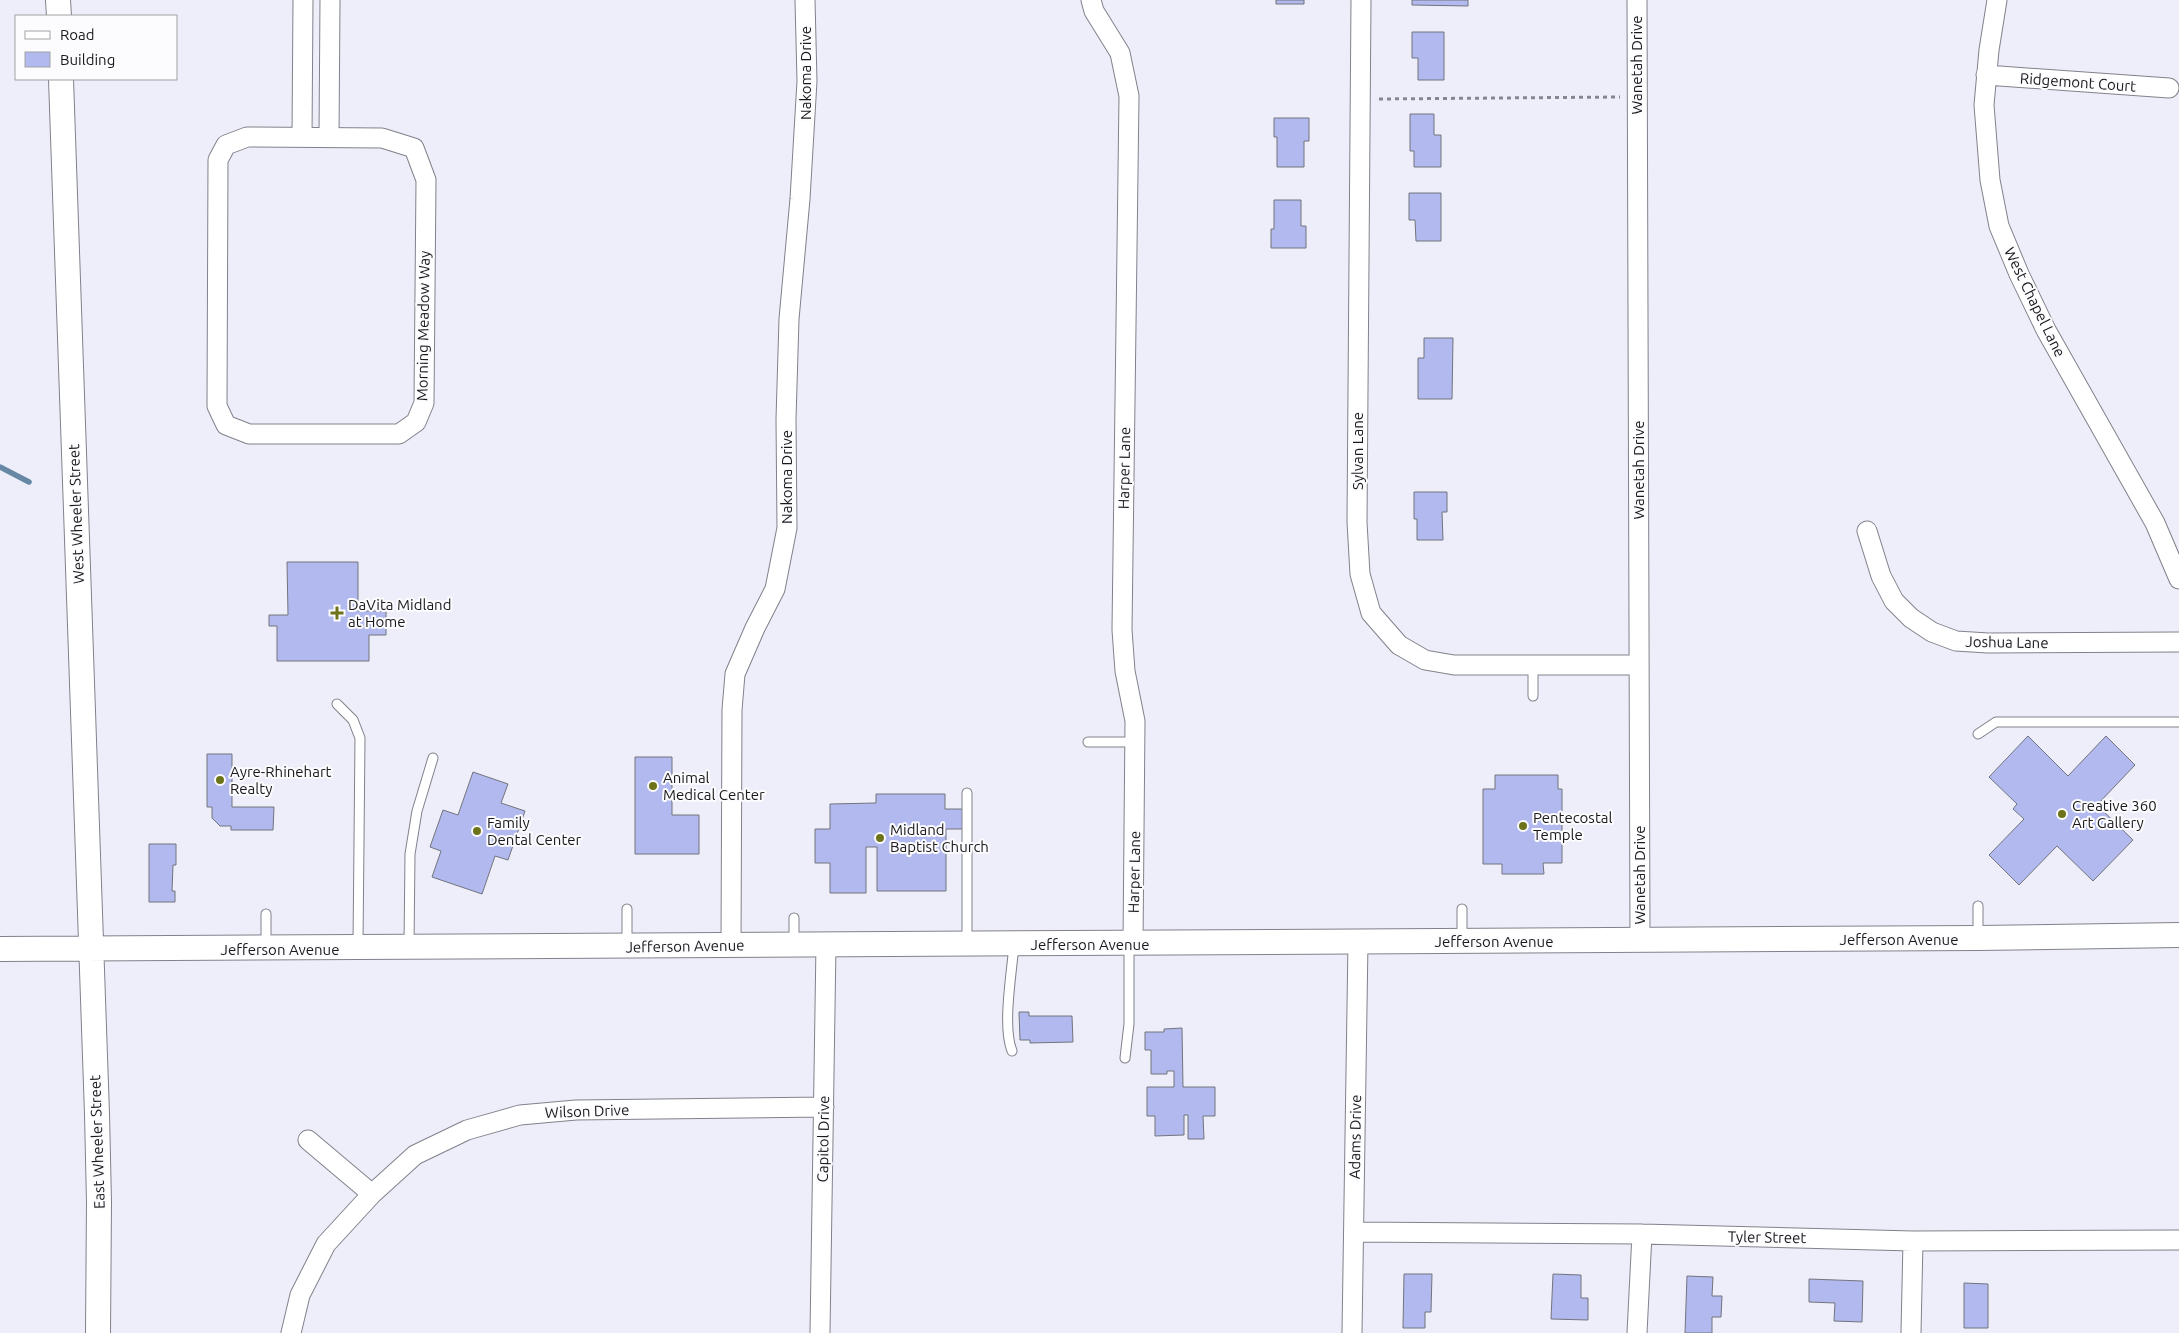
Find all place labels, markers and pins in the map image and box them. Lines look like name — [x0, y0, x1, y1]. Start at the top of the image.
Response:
place label: DaVita Midland at Home — [348, 596, 451, 630]
marker: DaVita Midland at Home — [330, 606, 344, 620]
place label: Ayre-Rhinehart Realty — [230, 763, 332, 797]
place label: Animal Medical Center — [663, 769, 765, 803]
marker: Ayre-Rhinehart Realty — [214, 774, 226, 786]
marker: Animal Medical Center — [647, 780, 659, 792]
place label: Creative 360 Art Gallery — [2072, 797, 2157, 831]
marker: Creative 360 Art Gallery — [2056, 808, 2068, 820]
place label: Pentecostal Temple — [1533, 809, 1612, 843]
place label: Family Dental Center — [487, 814, 582, 848]
marker: Pentecostal Temple — [1517, 820, 1529, 832]
place label: Midland Baptist Church — [890, 821, 989, 855]
marker: Family Dental Center — [471, 825, 483, 837]
marker: Midland Baptist Church — [874, 832, 886, 844]

